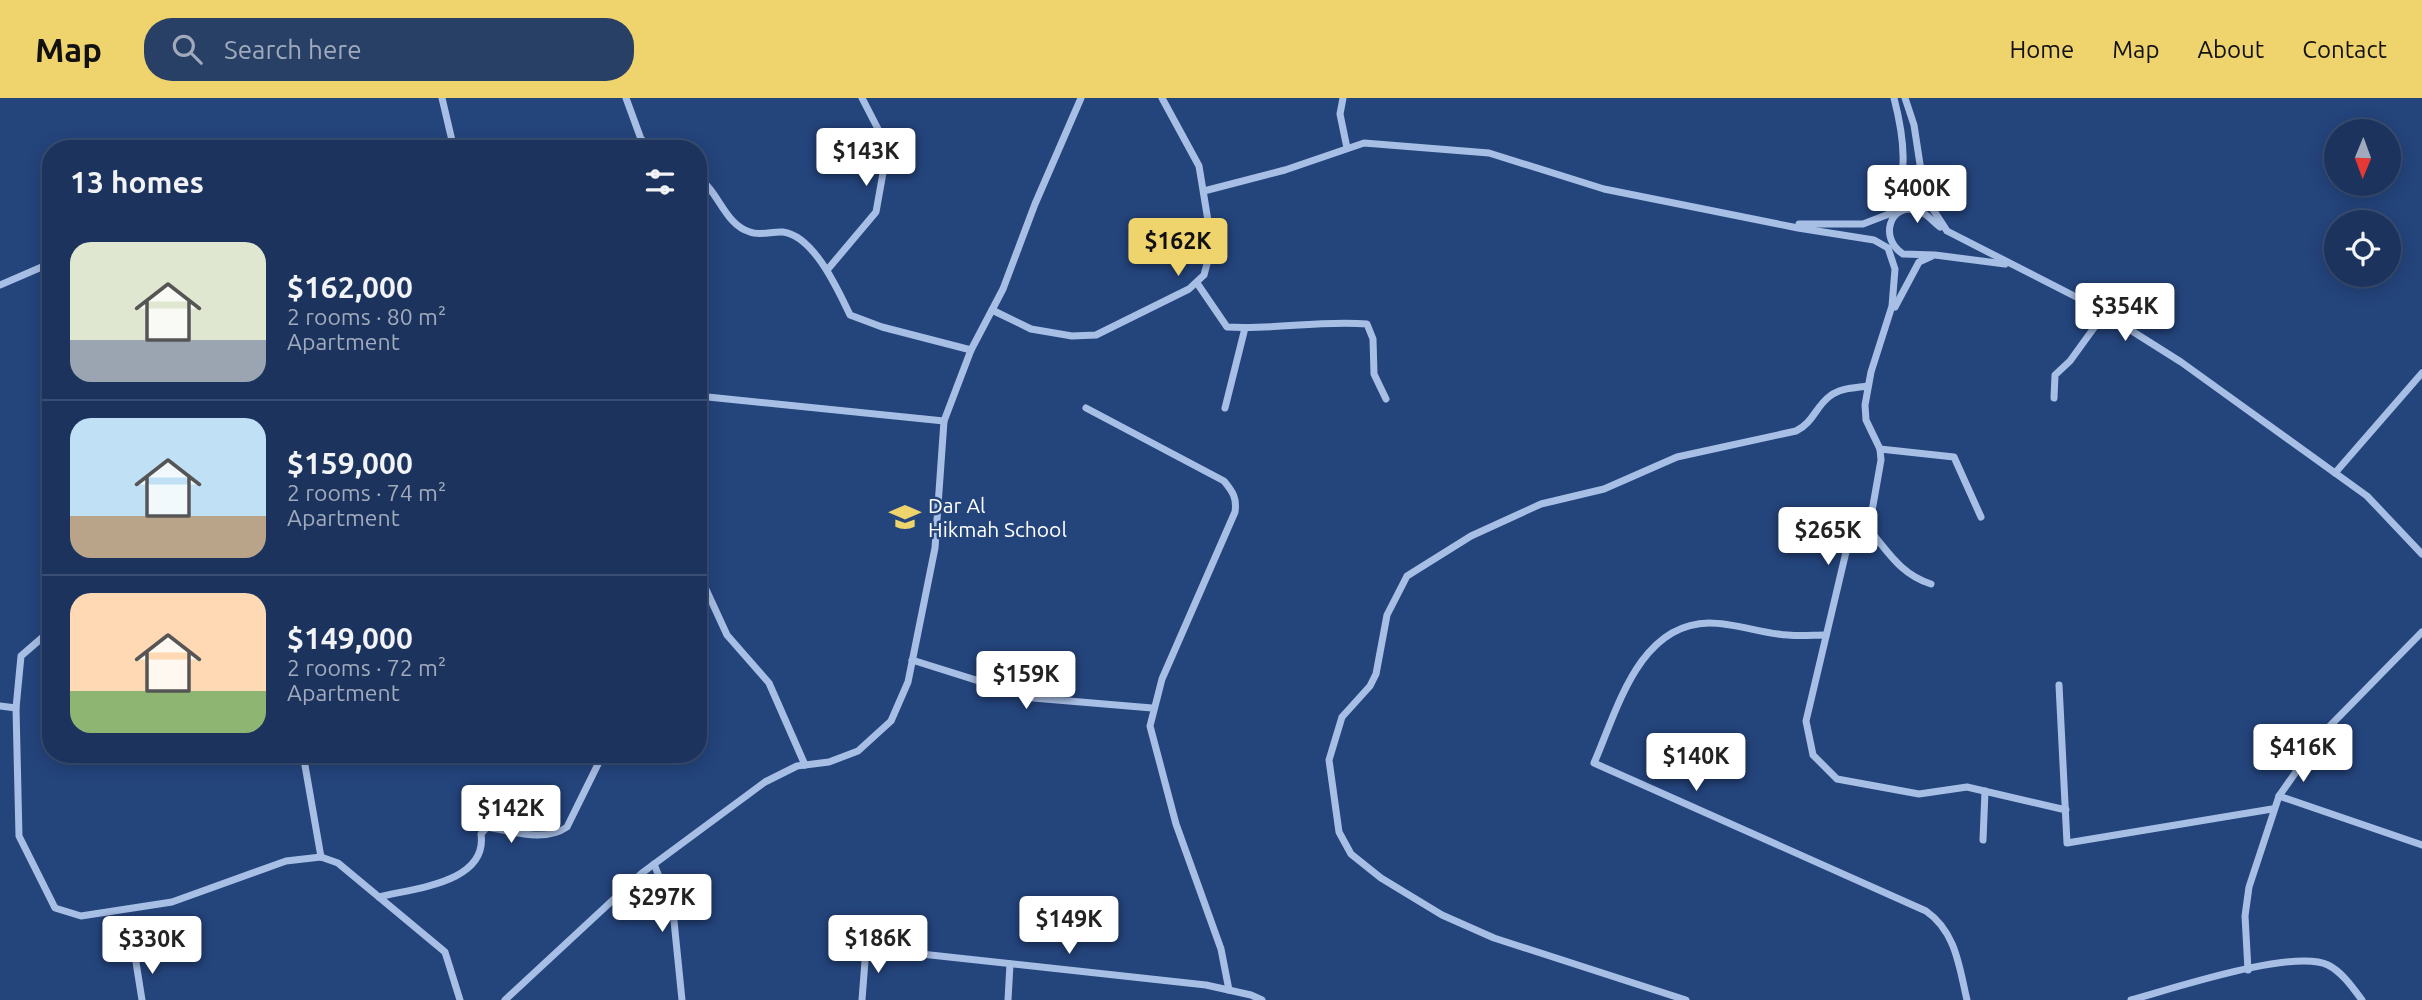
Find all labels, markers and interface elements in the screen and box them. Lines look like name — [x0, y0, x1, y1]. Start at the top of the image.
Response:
search box — [144, 18, 634, 81]
icon: search — [168, 30, 206, 68]
text: Map — [35, 31, 102, 68]
text: Search here — [224, 35, 362, 64]
text: Home — [2009, 36, 2074, 63]
text: Map — [2112, 36, 2159, 63]
text: About — [2197, 36, 2264, 63]
text: Contact — [2302, 36, 2387, 63]
north arrow — [2324, 119, 2401, 196]
map controls — [2324, 119, 2401, 287]
pin: $143K — [817, 129, 915, 188]
text: $143K — [832, 138, 900, 163]
icon: filters — [641, 163, 679, 201]
text: 13 homes — [70, 165, 204, 199]
pin: $400K — [1868, 166, 1966, 225]
text: $400K — [1883, 175, 1951, 200]
button: locate — [2324, 210, 2401, 287]
pin: $162K — [1129, 218, 1227, 278]
text: $162K — [1144, 228, 1212, 253]
icon: home — [126, 270, 210, 354]
text: $162,000 — [287, 270, 413, 304]
pin: $354K — [2076, 284, 2174, 343]
text: $354K — [2091, 293, 2159, 318]
text: 2 rooms · 80 m² — [287, 304, 446, 329]
text: Apartment — [287, 329, 400, 354]
icon: home — [126, 446, 210, 530]
text: $159,000 — [287, 446, 413, 480]
text: 2 rooms · 74 m² — [287, 480, 446, 505]
place label: Dar Al Hikmah School — [928, 493, 1067, 541]
school or university icon: Dar Al Hikmah School — [888, 500, 922, 534]
text: Apartment — [287, 505, 400, 530]
pin: $265K — [1779, 508, 1877, 567]
text: $265K — [1794, 517, 1862, 542]
icon: home — [126, 621, 210, 705]
text: $149,000 — [287, 621, 413, 655]
pin: $159K — [977, 652, 1075, 711]
text: 2 rooms · 72 m² — [287, 655, 446, 680]
text: $159K — [992, 661, 1060, 686]
text: Apartment — [287, 680, 400, 705]
pin: $416K — [2254, 724, 2352, 784]
pin: $140K — [1647, 734, 1745, 793]
text: $416K — [2269, 734, 2337, 759]
text: $140K — [1662, 743, 1730, 768]
pin: $142K — [462, 786, 560, 845]
text: $142K — [477, 795, 545, 820]
pin: $297K — [613, 874, 711, 934]
text: $297K — [628, 884, 696, 909]
pin: $149K — [1020, 896, 1118, 956]
text: $149K — [1035, 906, 1103, 931]
pin: $330K — [103, 916, 201, 976]
pin: $186K — [829, 916, 927, 975]
text: $186K — [844, 925, 912, 950]
text: $330K — [118, 926, 186, 951]

